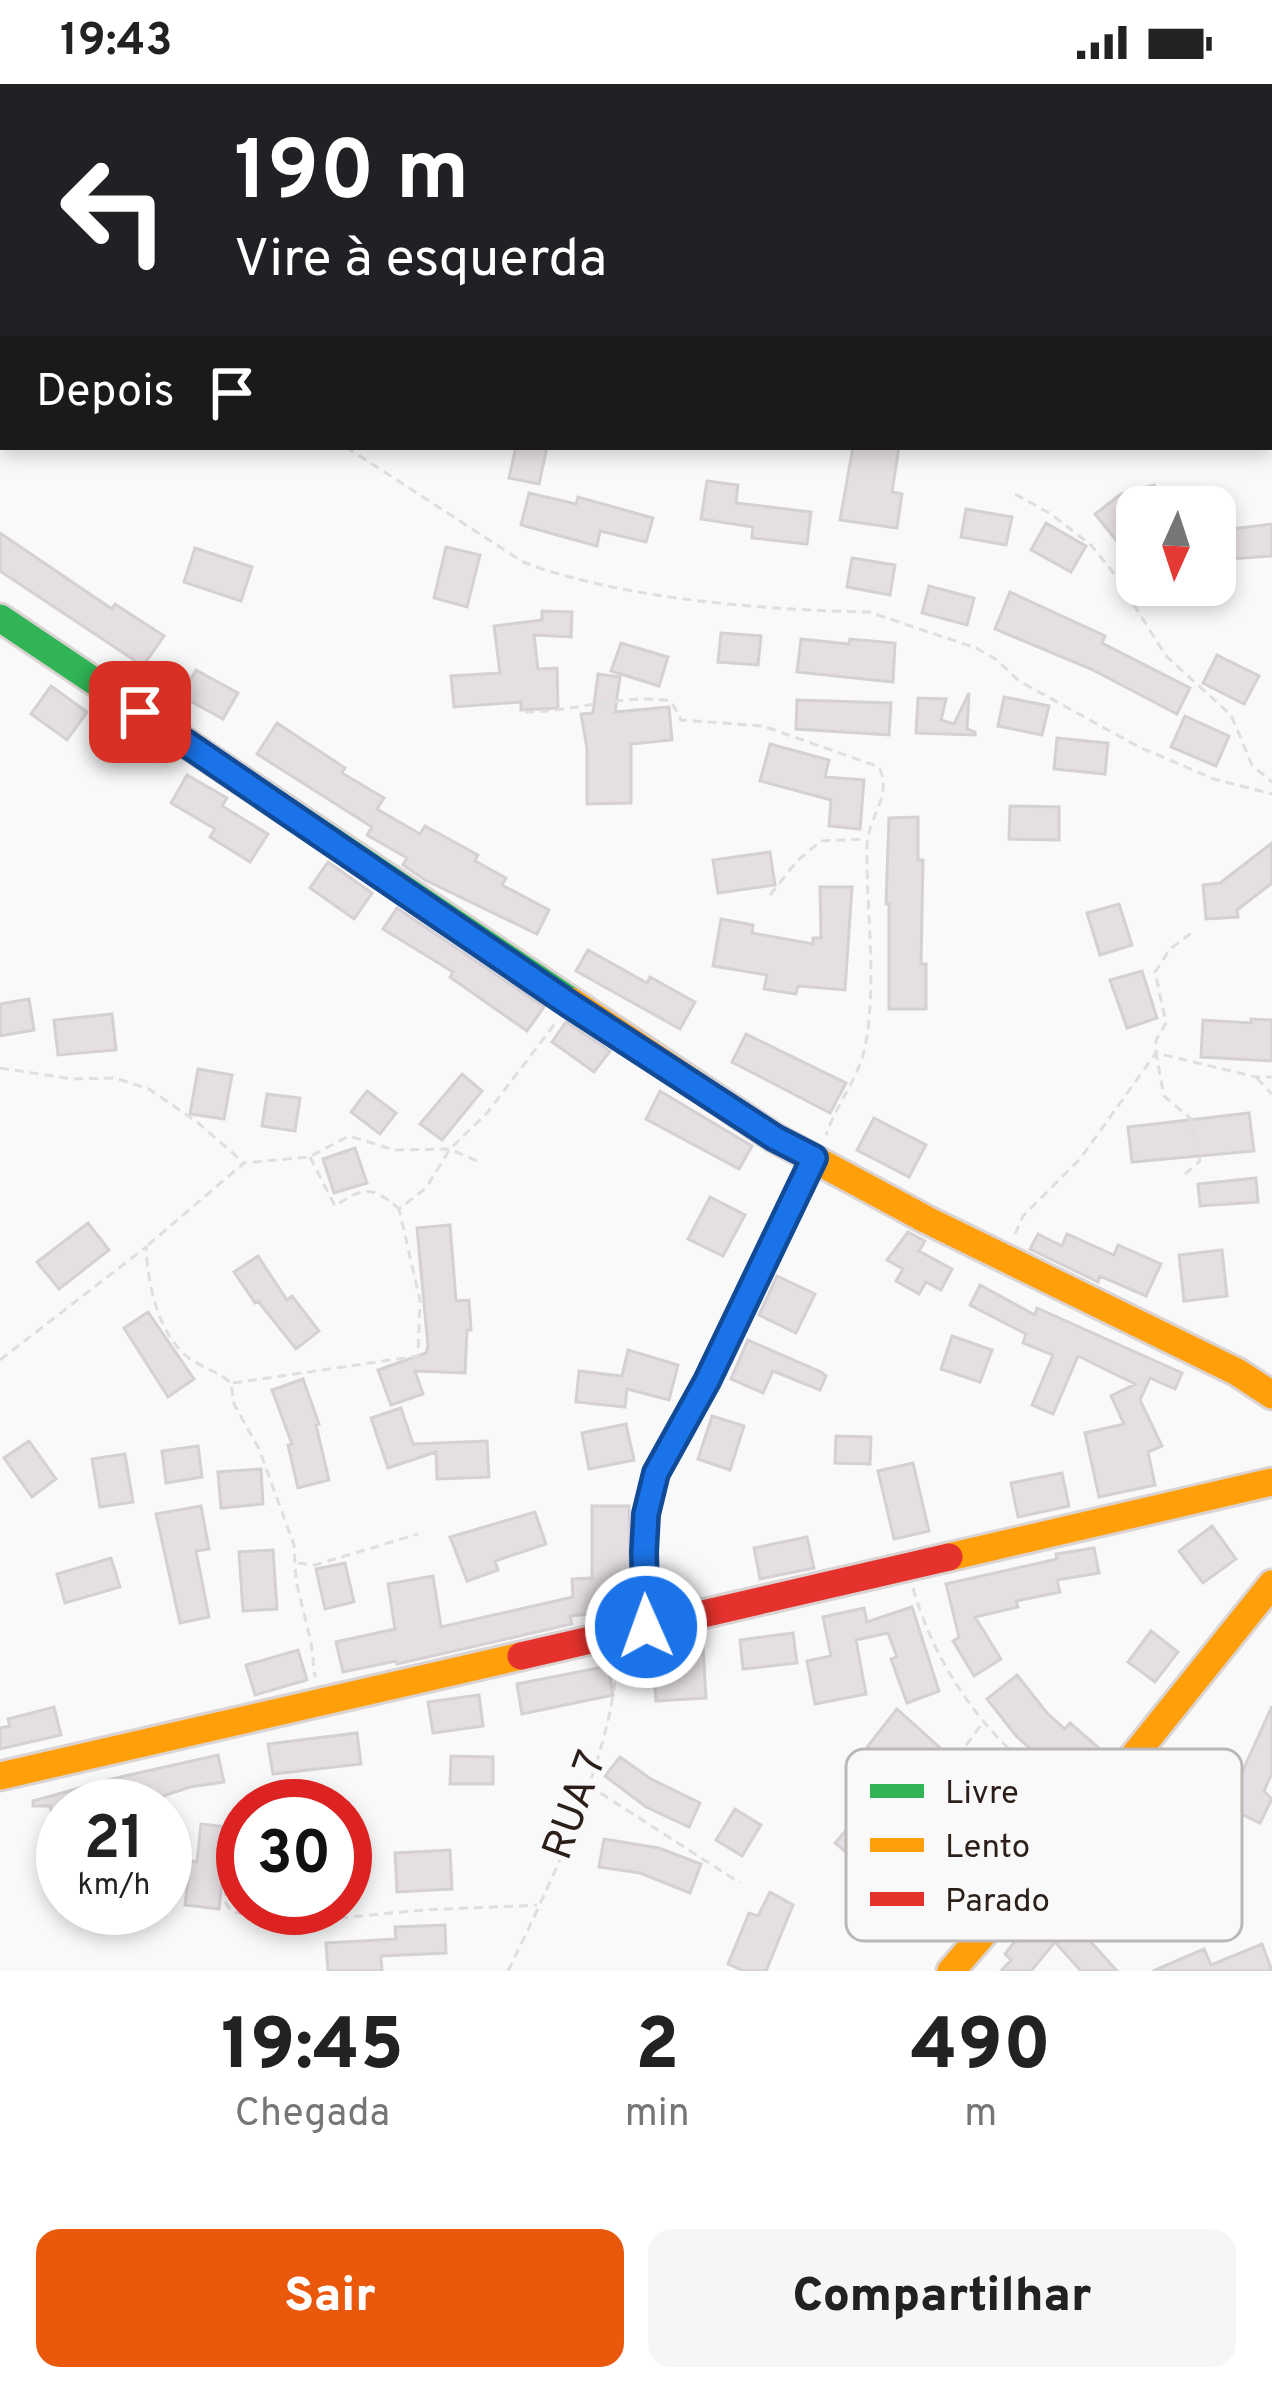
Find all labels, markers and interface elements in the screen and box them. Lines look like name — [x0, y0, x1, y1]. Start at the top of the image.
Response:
text: 19:43 — [60, 14, 172, 71]
text: 190 m — [234, 123, 469, 229]
icon: left — [36, 132, 192, 288]
text: Vire à esquerda — [234, 227, 607, 296]
icon: arrive — [199, 360, 265, 426]
text: Depois — [36, 365, 175, 422]
north arrow — [1116, 486, 1236, 606]
map controls — [1116, 486, 1236, 606]
pin — [89, 661, 191, 763]
icon: arrive — [107, 679, 173, 745]
position arrow — [583, 1564, 709, 1690]
street label: RUA 7 — [533, 1744, 621, 1868]
legend — [846, 1749, 1242, 1941]
text: Livre — [945, 1774, 1019, 1816]
speed limit sign: 30 — [216, 1779, 372, 1935]
text: 21 — [84, 1804, 144, 1880]
text: Lento — [945, 1828, 1030, 1870]
text: km/h — [78, 1868, 150, 1905]
text: Parado — [945, 1882, 1050, 1924]
text: 19:45 — [221, 2003, 404, 2095]
text: 2 — [635, 2003, 679, 2095]
text: 490 — [911, 2003, 1051, 2095]
text: Chegada — [235, 2091, 390, 2140]
text: min — [625, 2091, 690, 2140]
text: m — [964, 2091, 997, 2140]
button: Sair — [36, 2229, 624, 2367]
button: Compartilhar — [648, 2229, 1236, 2367]

